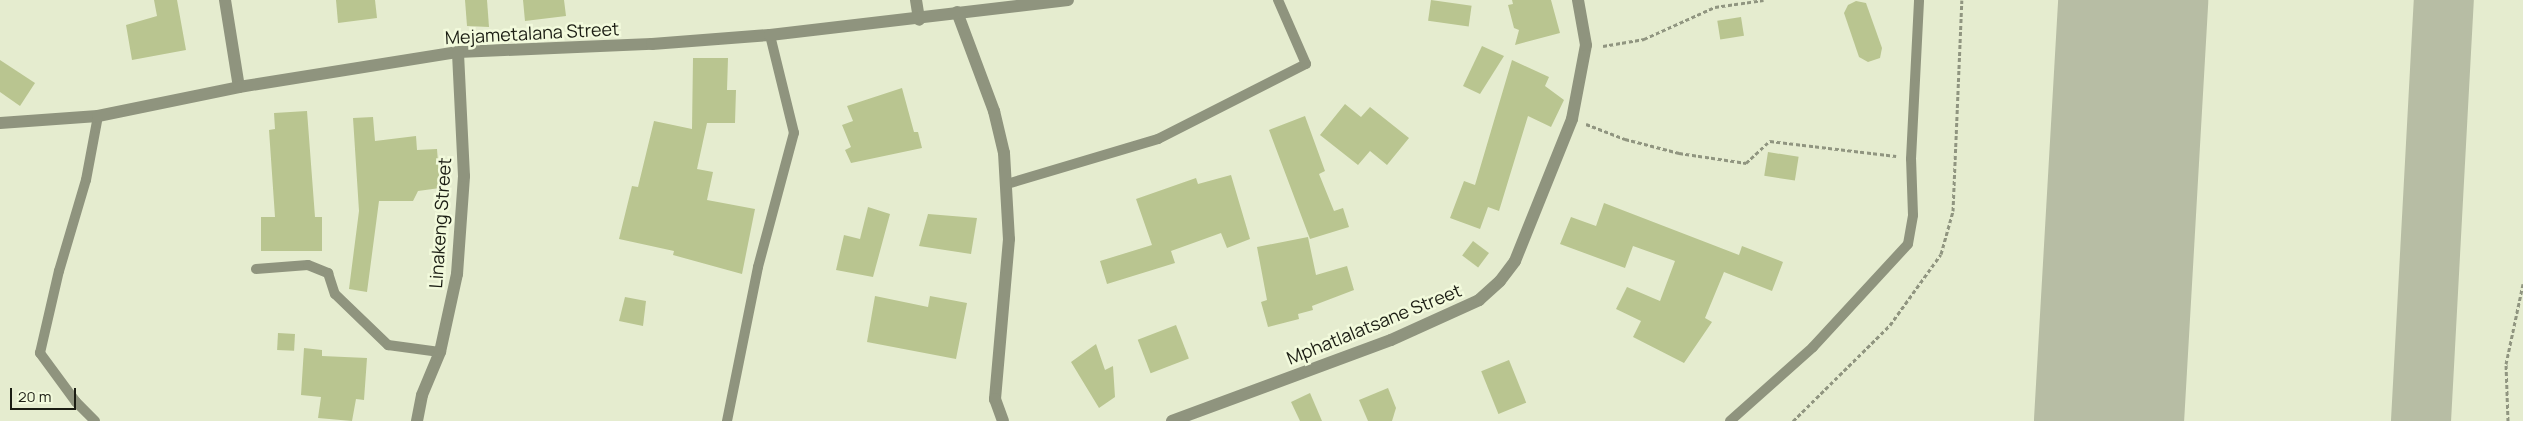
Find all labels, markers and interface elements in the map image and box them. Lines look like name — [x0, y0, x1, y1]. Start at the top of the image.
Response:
street label: Mejametalana Street — [444, 18, 620, 48]
street label: Linakeng Street — [425, 157, 455, 289]
street label: Mphatlalatsane Street — [1284, 279, 1464, 369]
scale bar — [12, 378, 79, 410]
text: 20 m — [18, 386, 51, 407]

